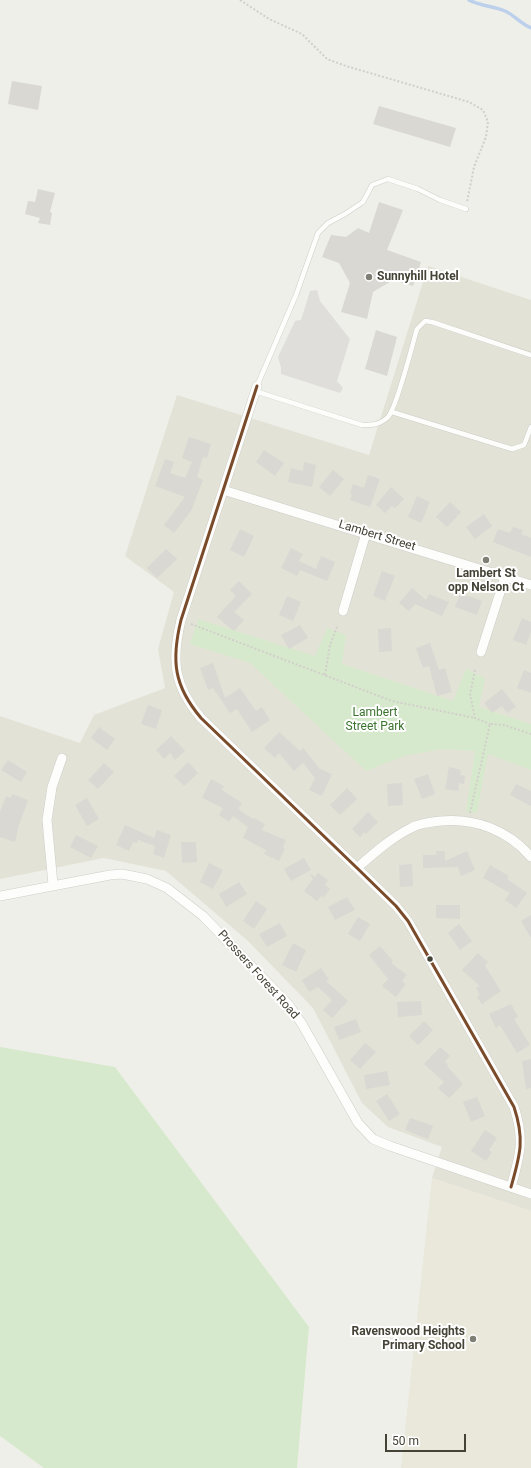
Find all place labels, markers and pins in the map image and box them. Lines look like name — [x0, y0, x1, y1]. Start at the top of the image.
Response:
place label: Sunnyhill Hotel — [377, 270, 459, 284]
marker: Sunnyhill Hotel — [364, 272, 374, 282]
marker: Lambert St opp Nelson Ct — [481, 555, 491, 565]
place label: Lambert St opp Nelson Ct — [448, 567, 524, 595]
unlabelled marker — [425, 954, 435, 964]
place label: Ravenswood Heights Primary School — [352, 1325, 465, 1353]
marker: Ravenswood Heights Primary School — [468, 1334, 478, 1344]

